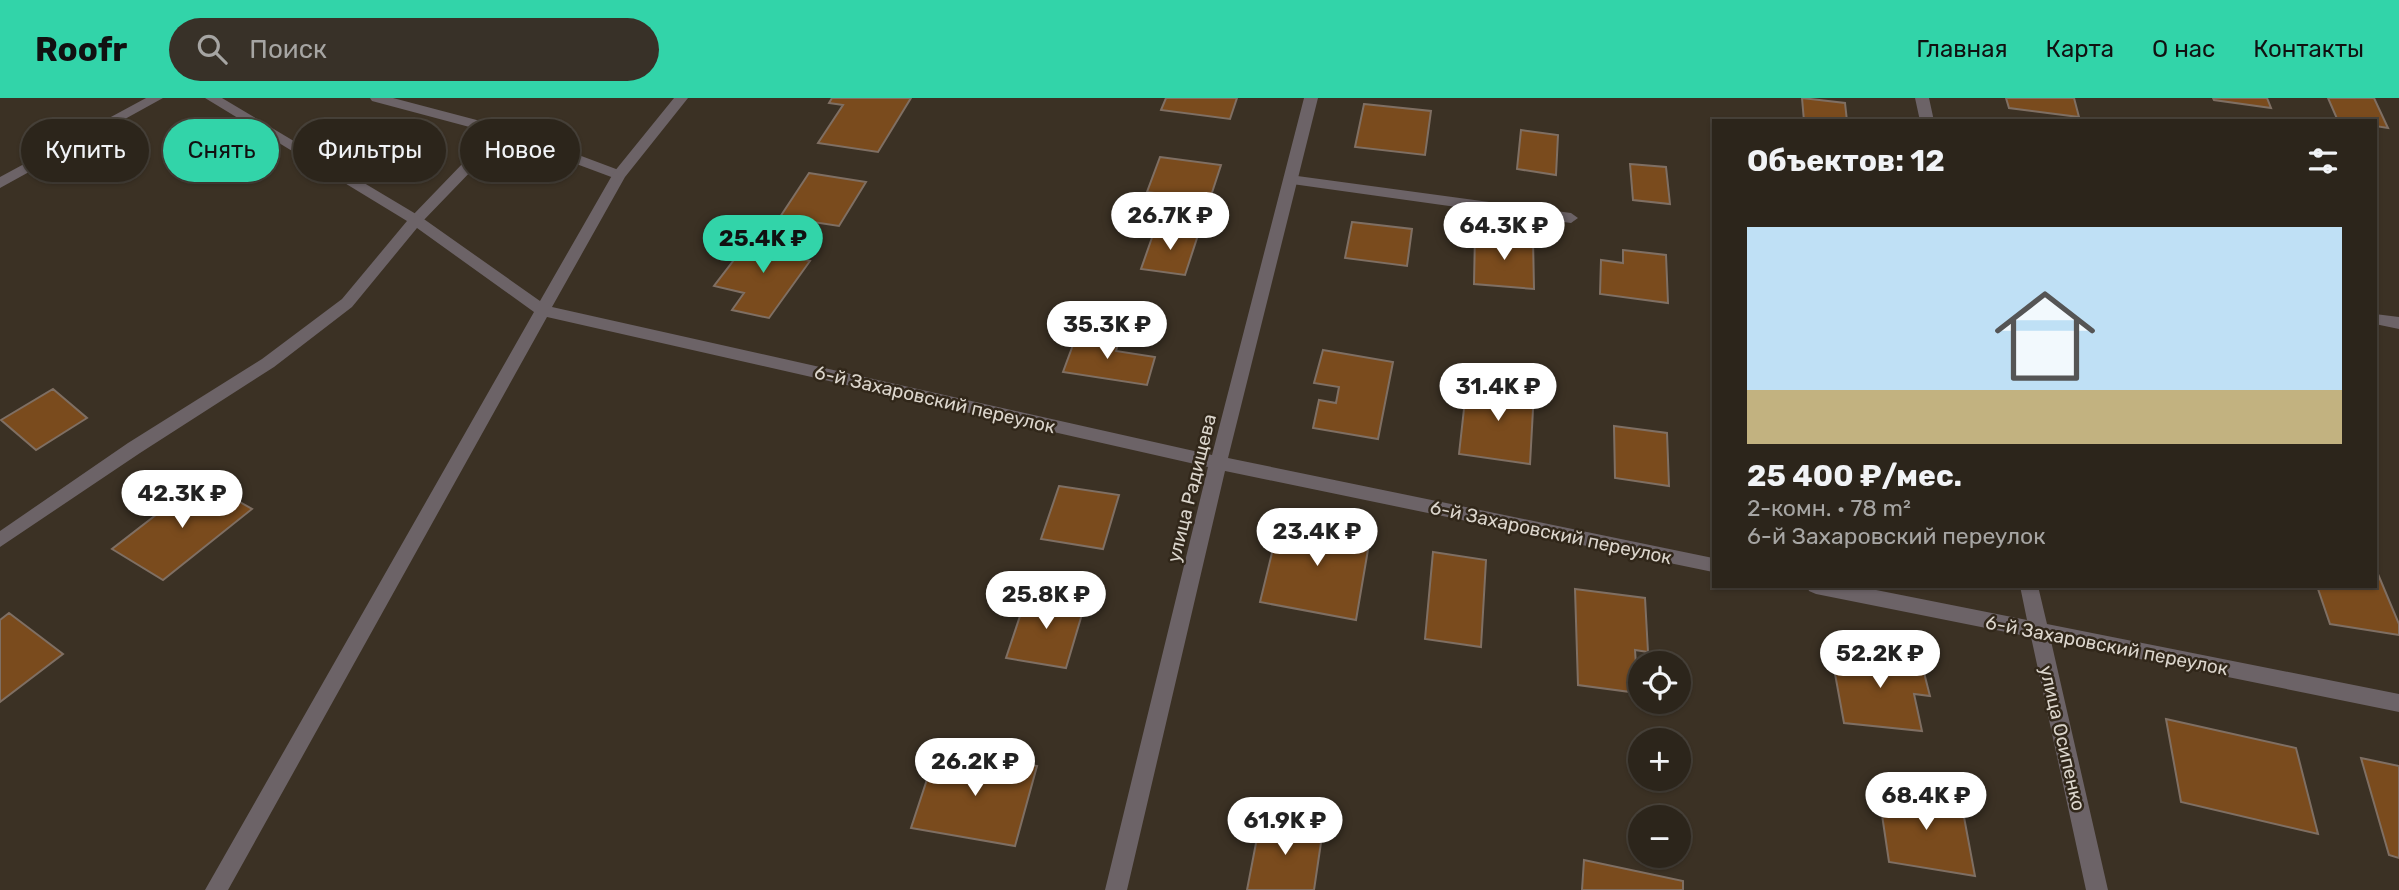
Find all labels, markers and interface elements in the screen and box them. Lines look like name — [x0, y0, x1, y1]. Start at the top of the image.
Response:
search box — [169, 18, 659, 81]
text: Roofr — [35, 30, 127, 69]
icon: search — [193, 30, 231, 68]
text: Поиск — [249, 34, 327, 65]
text: Главная — [1916, 35, 2008, 63]
text: Карта — [2046, 35, 2114, 63]
text: О нас — [2152, 35, 2215, 63]
text: Контакты — [2253, 35, 2364, 63]
chip: Купить — [21, 119, 149, 182]
chip: Снять — [163, 119, 279, 182]
chip: Фильтры — [293, 119, 446, 182]
chip: Новое — [460, 119, 580, 182]
icon: filters — [2304, 142, 2342, 180]
text: Объектов: 12 — [1747, 143, 1945, 179]
pin: 26.7K ₽ — [1105, 192, 1235, 252]
text: 26.7K ₽ — [1127, 201, 1213, 229]
pin: 64.3K ₽ — [1439, 202, 1569, 262]
text: 64.3K ₽ — [1460, 211, 1548, 239]
pin: 25.4K ₽ — [698, 216, 828, 275]
text: 25.4K ₽ — [719, 224, 807, 252]
icon: home — [1982, 273, 2108, 399]
pin: 35.3K ₽ — [1042, 302, 1172, 361]
text: 35.3K ₽ — [1063, 310, 1151, 338]
street label: 6-й Захаровский переулок — [812, 361, 1058, 438]
pin: 31.4K ₽ — [1433, 364, 1563, 423]
text: 31.4K ₽ — [1456, 372, 1540, 400]
street label: улица Радищева — [1162, 412, 1221, 565]
text: 25 400 ₽/мес. — [1747, 458, 1962, 494]
pin: 42.3K ₽ — [117, 470, 247, 530]
text: 42.3K ₽ — [138, 479, 226, 507]
text: 2-комн. · 78 m² — [1747, 494, 1911, 522]
street label: 6-й Захаровский переулок — [1428, 496, 1674, 569]
pin: 23.4K ₽ — [1252, 508, 1382, 568]
text: 23.4K ₽ — [1273, 517, 1361, 545]
text: 6-й Захаровский переулок — [1747, 522, 2046, 550]
pin: 25.8K ₽ — [981, 572, 1111, 631]
text: 25.8K ₽ — [1002, 580, 1090, 608]
street label: 6-й Захаровский переулок — [1984, 611, 2230, 680]
pin: 52.2K ₽ — [1815, 630, 1945, 690]
text: 52.2K ₽ — [1836, 639, 1924, 667]
map controls — [1628, 651, 1691, 868]
button: locate — [1628, 651, 1691, 714]
street label: улица Осипенко — [2035, 663, 2090, 813]
button: + — [1628, 728, 1691, 791]
pin: 26.2K ₽ — [910, 738, 1040, 798]
text: 26.2K ₽ — [931, 747, 1019, 775]
pin: 68.4K ₽ — [1861, 772, 1991, 832]
text: 68.4K ₽ — [1881, 781, 1971, 809]
pin: 61.9K ₽ — [1220, 798, 1350, 857]
button: − — [1628, 805, 1691, 868]
text: 61.9K ₽ — [1244, 806, 1326, 834]

